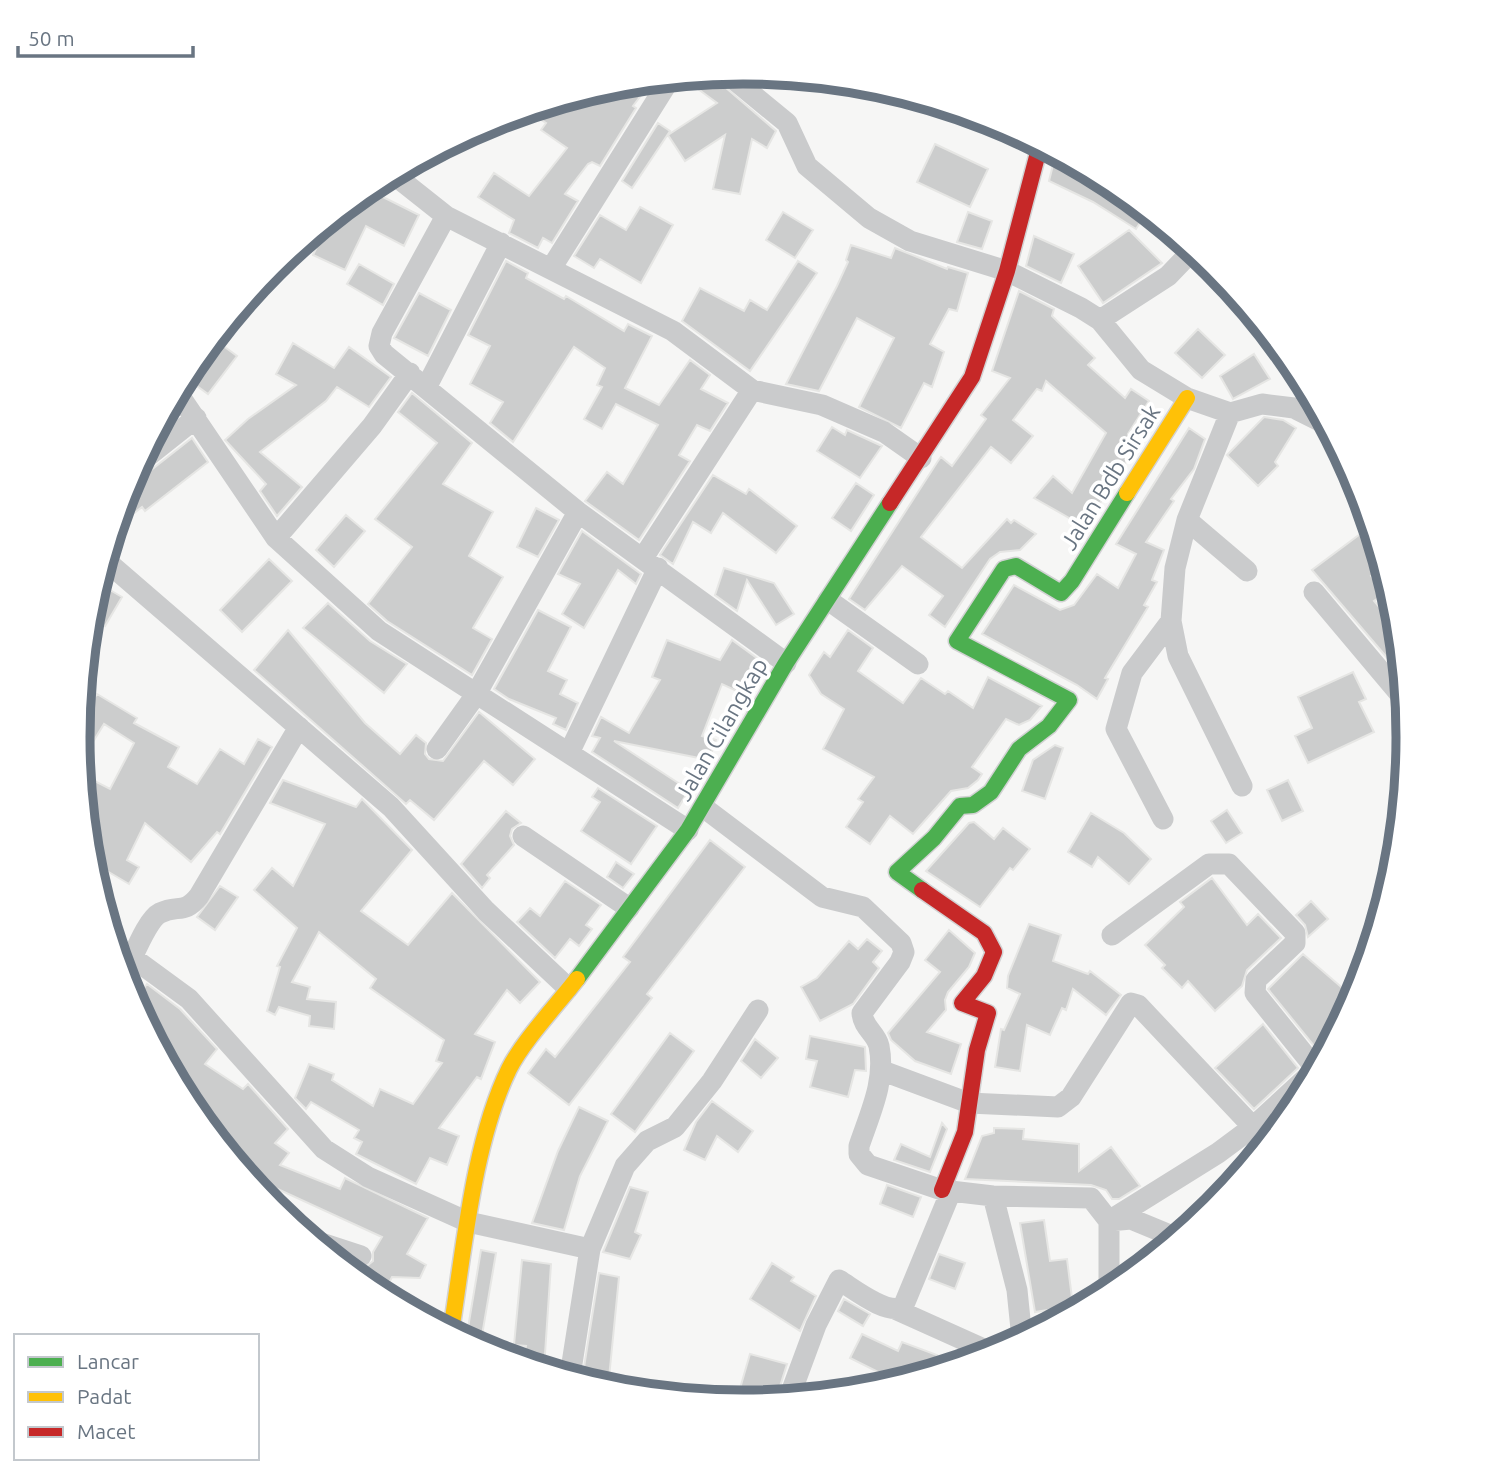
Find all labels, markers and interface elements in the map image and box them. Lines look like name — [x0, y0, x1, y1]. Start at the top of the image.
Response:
scale bar — [18, 14, 192, 58]
text: 50 m — [28, 26, 75, 50]
street label: Jalan Bdb Sirsak — [1055, 400, 1165, 554]
street label: Jalan Cilangkap — [670, 653, 772, 805]
legend — [14, 1334, 259, 1460]
text: Lancar — [77, 1349, 139, 1373]
text: Padat — [77, 1384, 132, 1408]
text: Macet — [77, 1419, 136, 1443]

